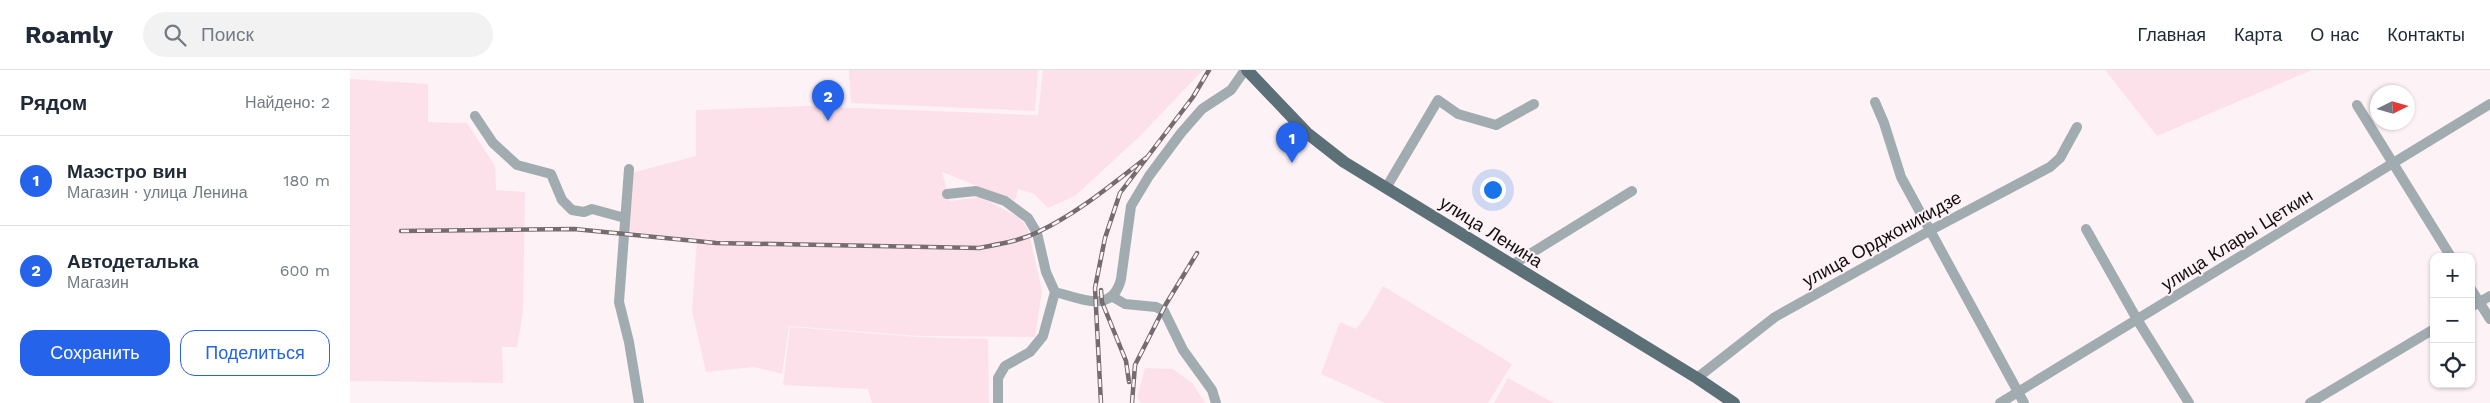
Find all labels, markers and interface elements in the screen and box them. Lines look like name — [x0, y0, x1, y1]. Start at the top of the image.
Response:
search box — [143, 12, 493, 57]
text: Roamly — [25, 21, 113, 49]
icon: search — [161, 21, 189, 49]
text: Поиск — [201, 23, 254, 46]
text: Главная — [2137, 24, 2206, 45]
text: Карта — [2234, 24, 2282, 45]
text: О нас — [2310, 24, 2359, 45]
text: Контакты — [2387, 24, 2465, 45]
pin: 2 — [812, 80, 844, 121]
north arrow — [2370, 85, 2415, 130]
text: Рядом — [20, 90, 87, 115]
text: Найдено: 2 — [245, 93, 330, 112]
pin: 1 — [1276, 122, 1308, 163]
text: Маэстро вин — [67, 160, 187, 183]
text: 1 — [33, 171, 39, 190]
text: 180 m — [283, 171, 330, 190]
your location — [1480, 177, 1506, 203]
text: Магазин · улица Ленина — [67, 183, 248, 202]
street label: улица Клары Цеткин — [2157, 184, 2316, 295]
street label: улица Орджоникидзе — [1799, 186, 1965, 291]
street label: улица Ленина — [1436, 192, 1547, 272]
text: Автодеталька — [67, 250, 199, 273]
map controls — [2430, 253, 2475, 388]
button: + — [2430, 253, 2475, 298]
text: 2 — [31, 261, 41, 280]
text: 600 m — [280, 261, 330, 280]
text: Магазин — [67, 273, 129, 292]
button: − — [2430, 298, 2475, 343]
button: Сохранить — [20, 330, 170, 376]
button: Поделиться — [180, 330, 330, 376]
button: locate — [2430, 343, 2475, 388]

